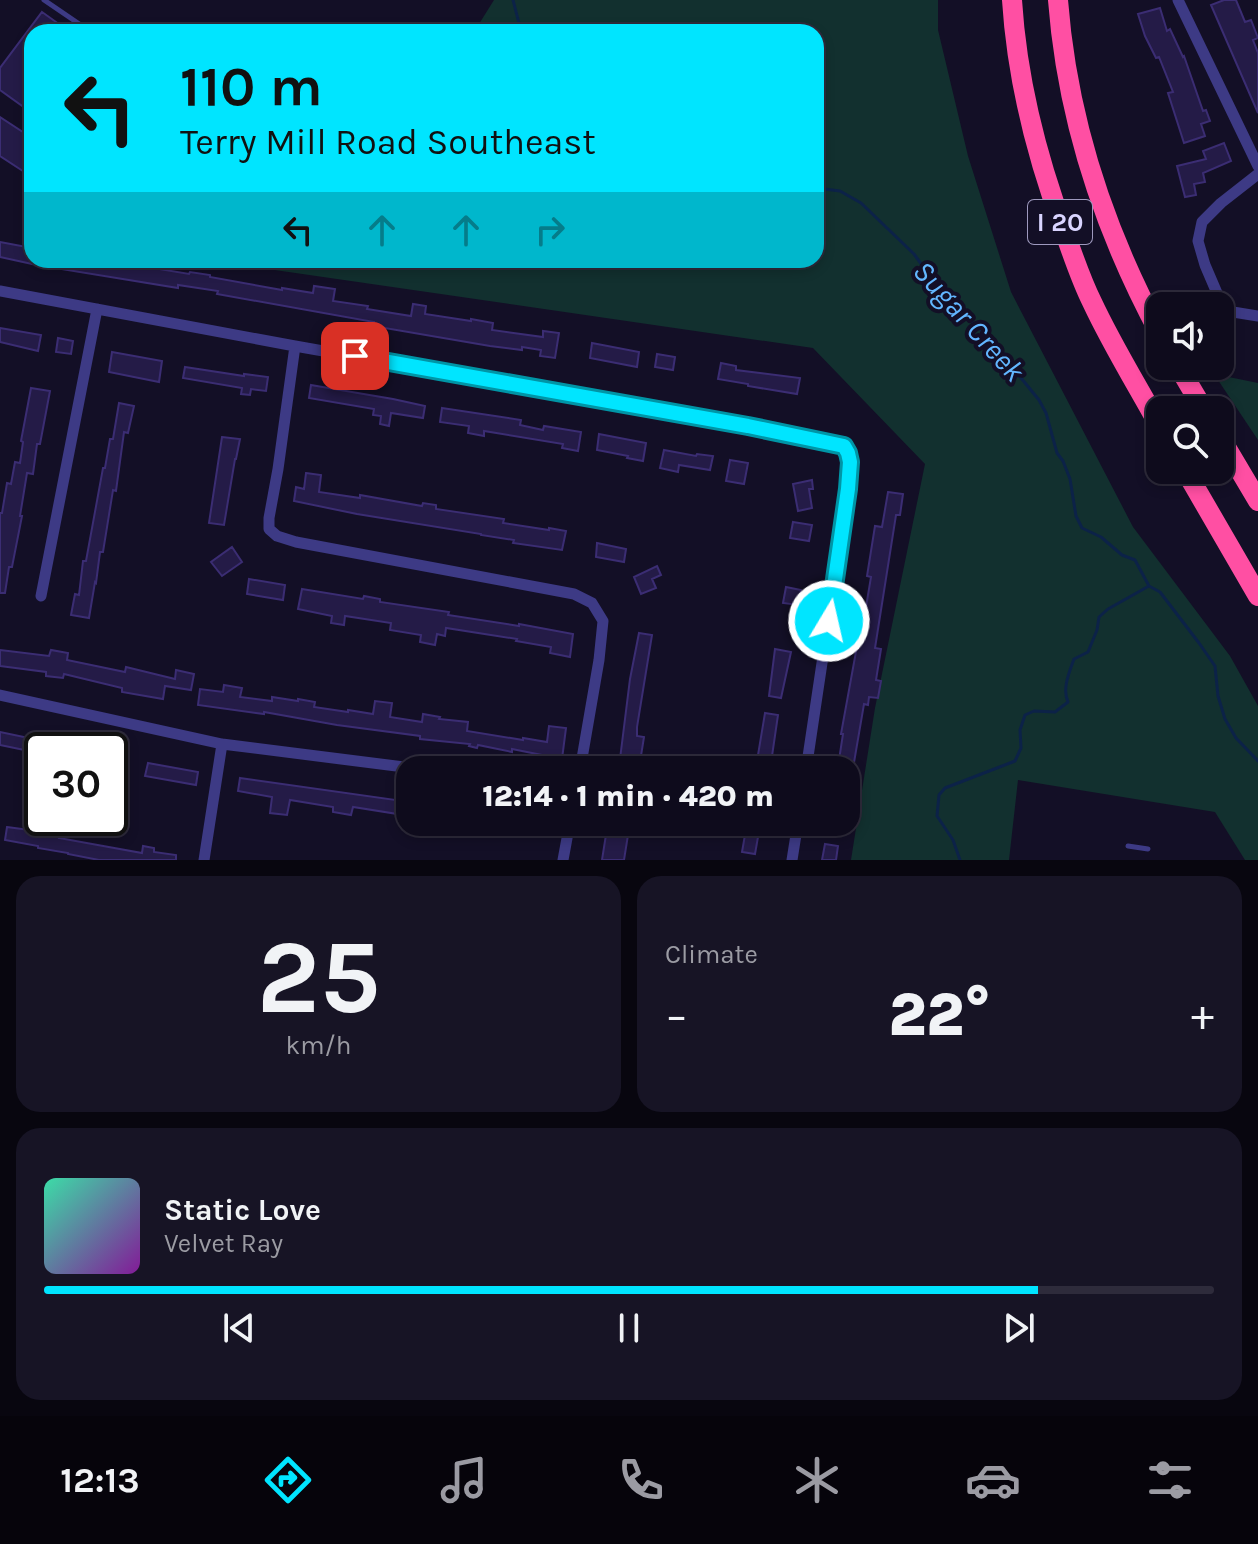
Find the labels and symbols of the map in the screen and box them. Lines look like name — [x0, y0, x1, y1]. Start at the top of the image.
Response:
road number: I 20 — [1028, 200, 1092, 244]
water label: Sugar Creek — [906, 253, 1033, 389]
pin — [321, 322, 389, 390]
position arrow — [787, 579, 871, 663]
speed limit sign: 30 — [24, 732, 128, 836]

